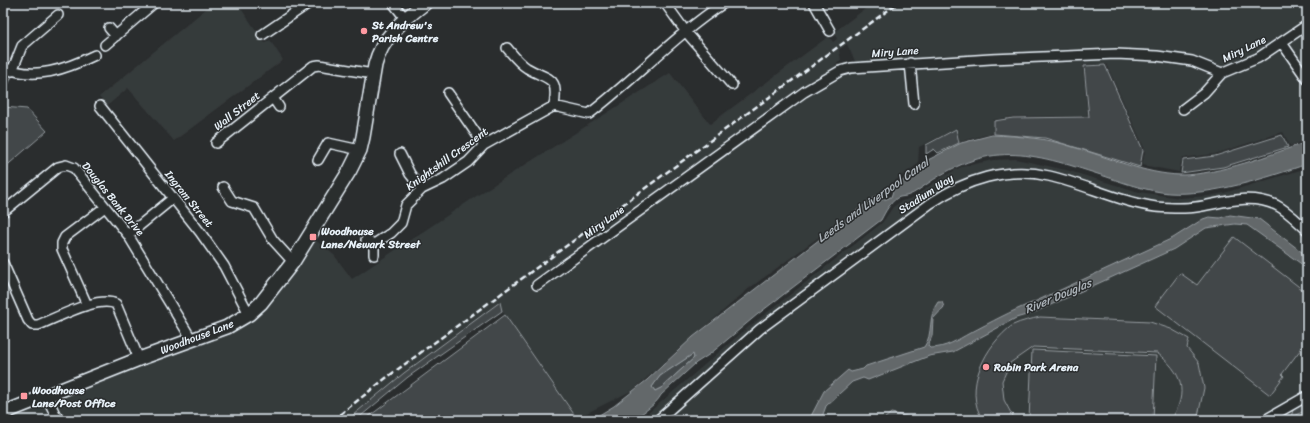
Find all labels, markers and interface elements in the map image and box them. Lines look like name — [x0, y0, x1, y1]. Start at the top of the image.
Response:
place label: St Andrew's Parish Centre — [371, 16, 439, 48]
marker: St Andrew's Parish Centre — [359, 26, 369, 36]
street label: Miry Lane — [1219, 30, 1270, 68]
street label: Miry Lane — [871, 41, 920, 63]
street label: Wall Street — [209, 86, 265, 135]
street label: Knightshill Crescent — [402, 122, 493, 196]
water label: Leeds and Liverpool Canal — [812, 150, 936, 249]
street label: Douglas Bank Drive — [77, 158, 150, 241]
street label: Ingram Street — [159, 165, 218, 232]
street label: Stadium Way — [894, 169, 958, 219]
street label: Miry Lane — [579, 200, 629, 243]
place label: Woodhouse Lane/Newark Street — [321, 222, 422, 254]
marker: Woodhouse Lane/Newark Street — [308, 232, 318, 242]
water label: River Douglas — [1021, 271, 1096, 320]
street label: Woodhouse Lane — [157, 314, 237, 360]
place label: Robin Park Arena — [993, 358, 1079, 377]
marker: Robin Park Arena — [981, 362, 991, 372]
place label: Woodhouse Lane/Post Office — [32, 381, 116, 413]
marker: Woodhouse Lane/Post Office — [19, 391, 29, 401]

